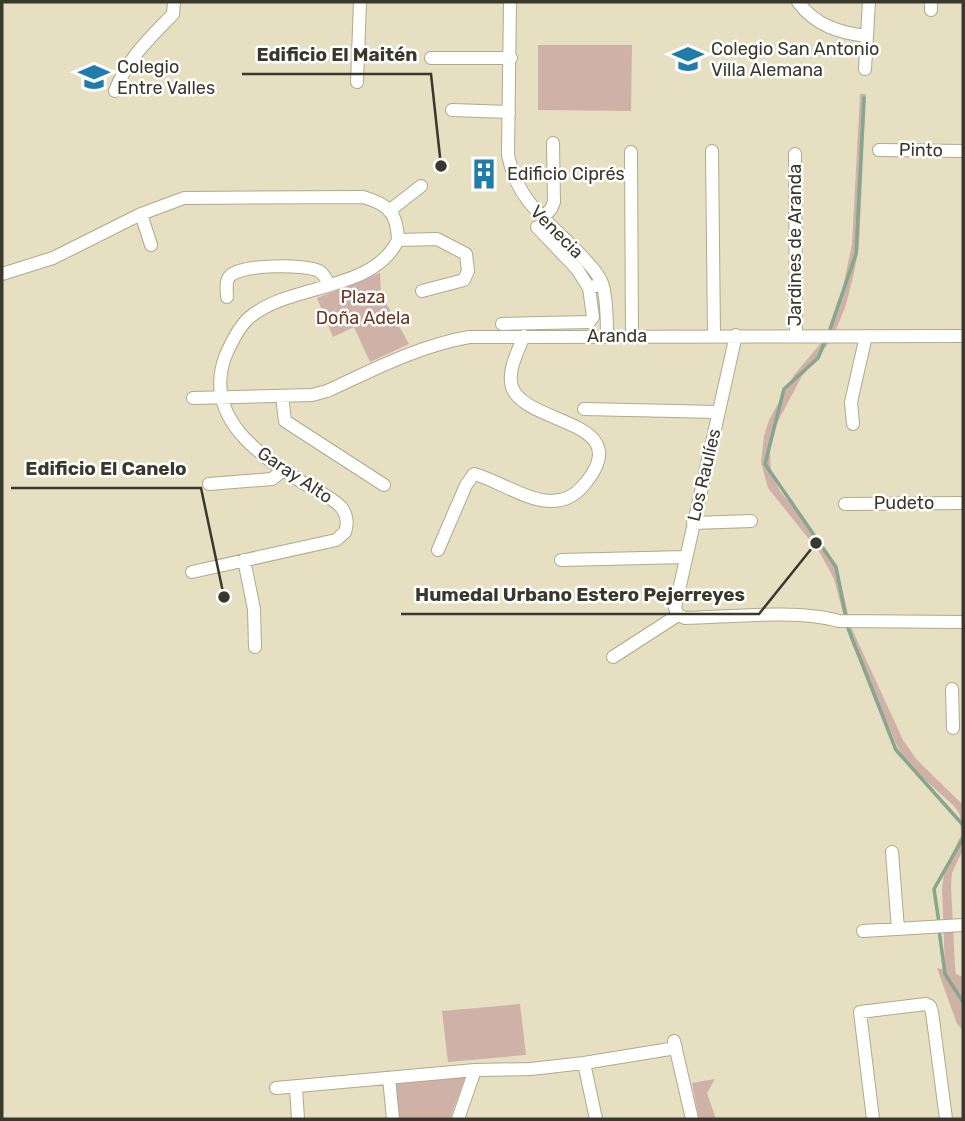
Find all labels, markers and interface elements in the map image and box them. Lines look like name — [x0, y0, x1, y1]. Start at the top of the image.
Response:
callout: Edificio El Maitén — [242, 34, 431, 74]
place label: Colegio San Antonio Villa Alemana — [711, 38, 879, 81]
school or university icon: Colegio San Antonio Villa Alemana — [671, 42, 705, 76]
text: Edificio El Maitén — [256, 43, 418, 66]
place label: Colegio Entre Valles — [117, 56, 215, 99]
school or university icon: Colegio Entre Valles — [77, 60, 111, 94]
street label: Pinto — [899, 139, 943, 161]
building icon: Edificio Ciprés — [467, 157, 501, 191]
place label: Edificio Ciprés — [507, 163, 625, 185]
street label: Jardines de Aranda — [784, 164, 806, 326]
street label: Venecia — [526, 201, 588, 263]
park label: Plaza Doña Adela — [316, 286, 410, 329]
street label: Aranda — [587, 325, 647, 347]
street label: Los Raulíes — [683, 427, 725, 523]
street label: Garay Alto — [253, 442, 337, 508]
callout: Edificio El Canelo — [11, 448, 201, 488]
text: Edificio El Canelo — [25, 457, 187, 480]
street label: Pudeto — [874, 492, 934, 514]
callout: Humedal Urbano Estero Pejerreyes — [401, 574, 759, 614]
text: Humedal Urbano Estero Pejerreyes — [415, 583, 745, 606]

